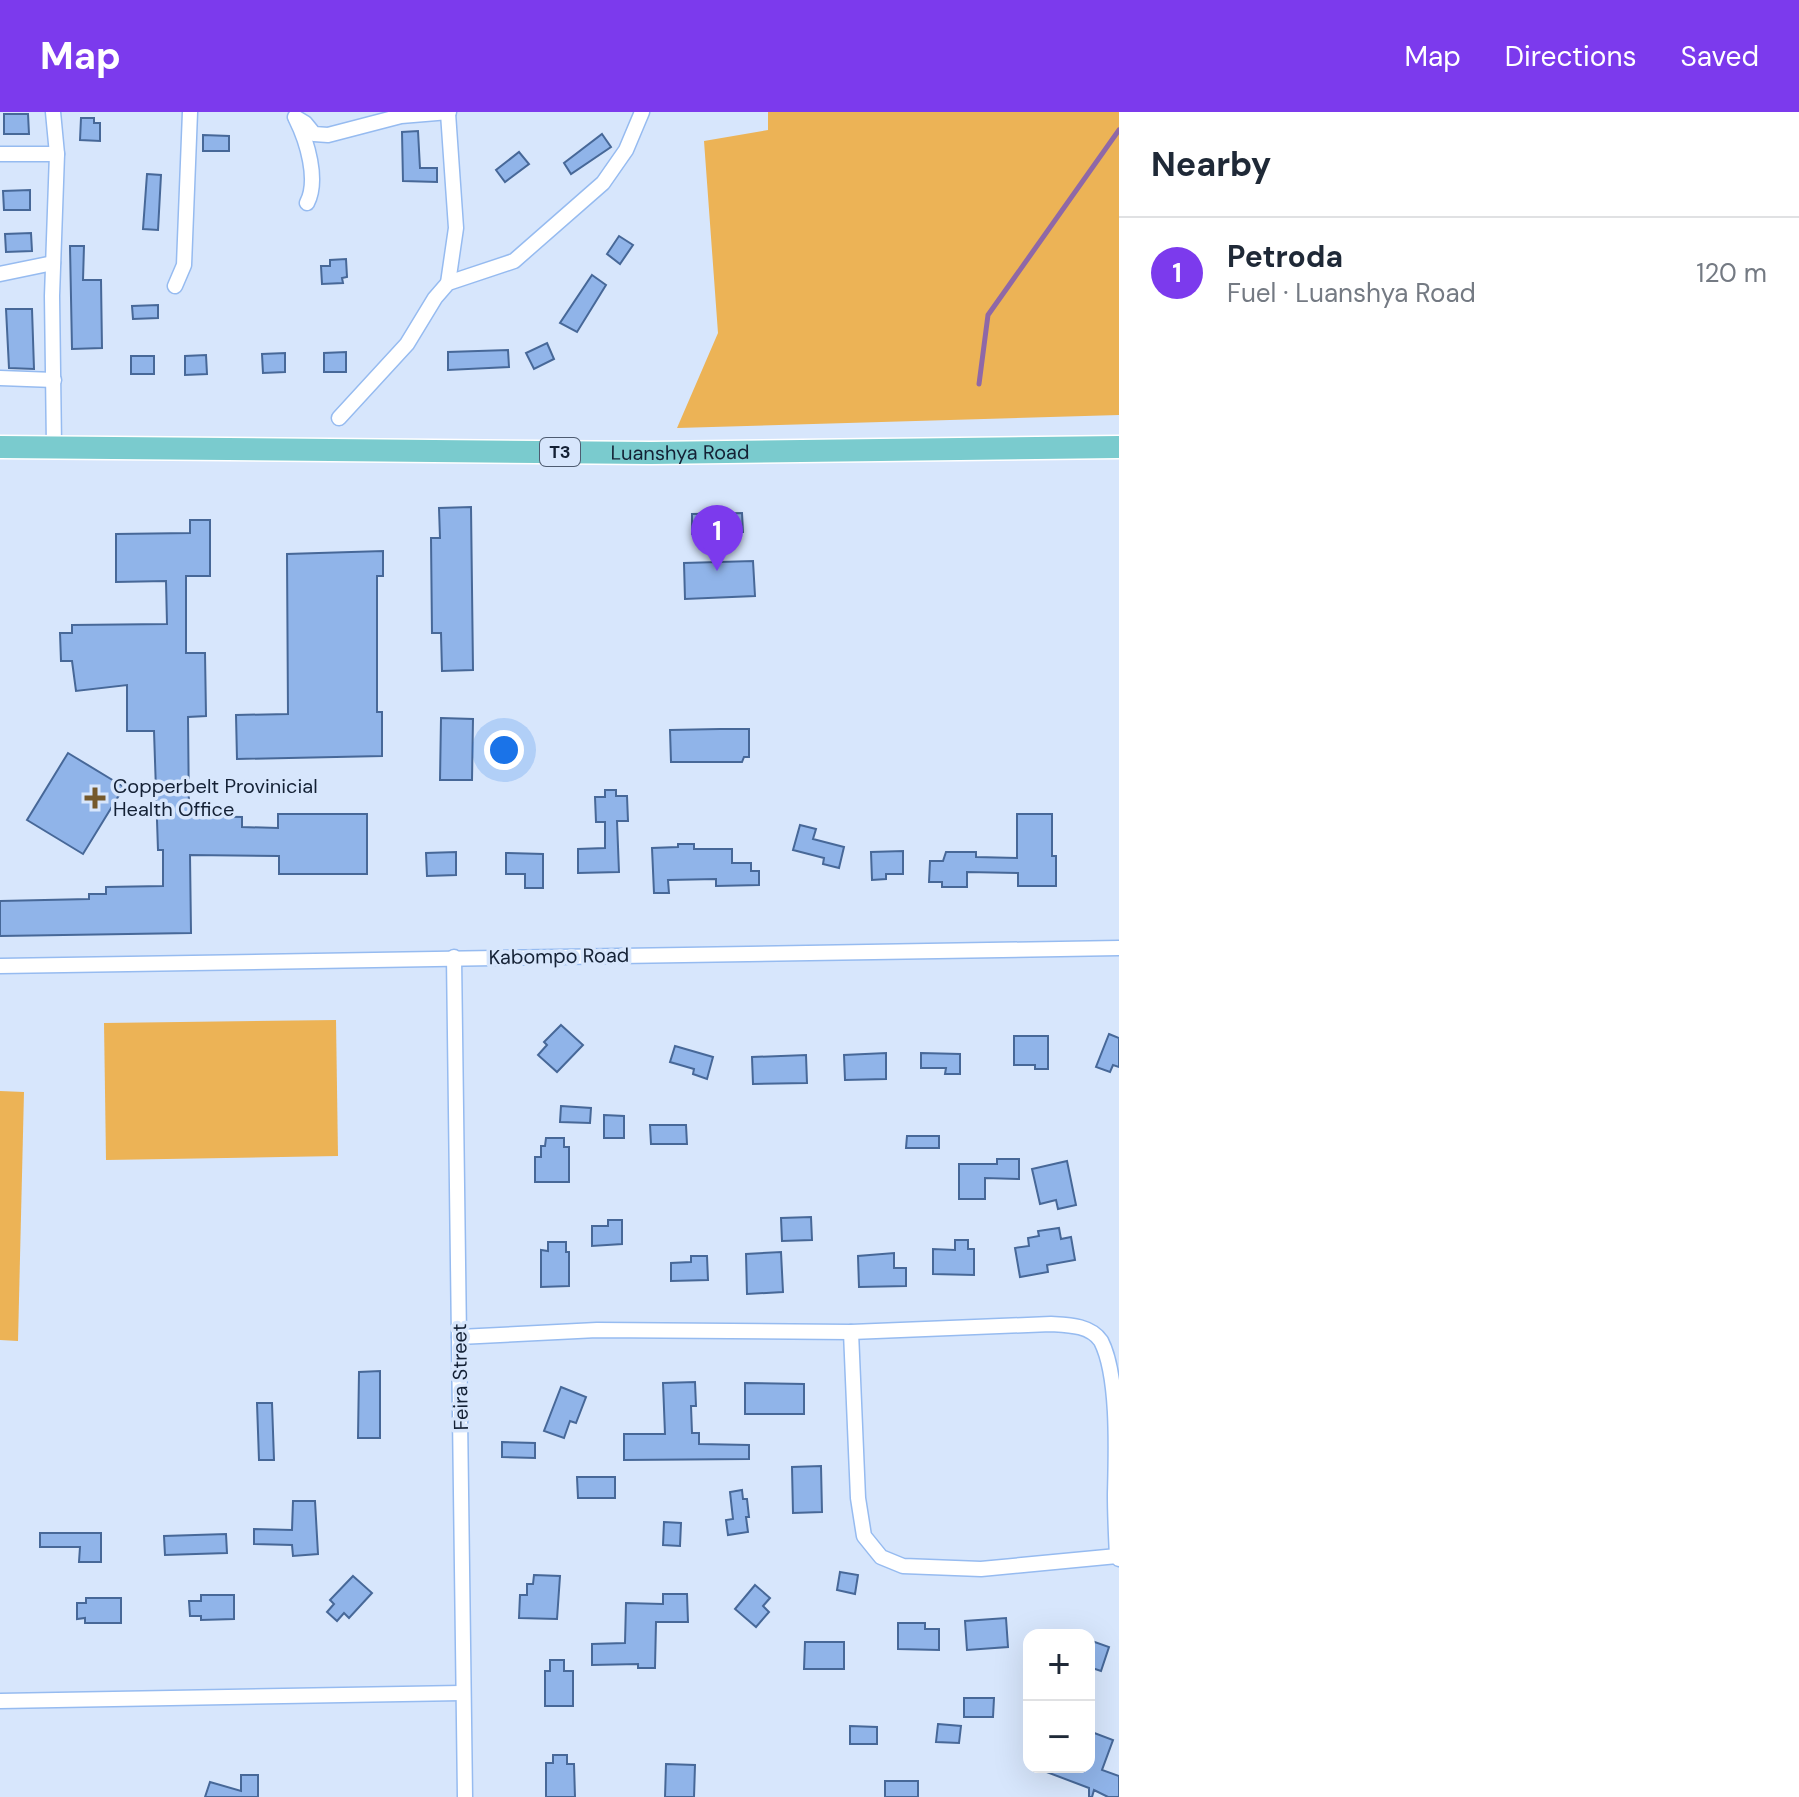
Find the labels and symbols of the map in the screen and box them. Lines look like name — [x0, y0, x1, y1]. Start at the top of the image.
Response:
road number: T3 — [540, 438, 580, 466]
street label: Luanshya Road — [610, 439, 750, 466]
pin: 1 — [691, 505, 743, 571]
your location — [484, 730, 524, 770]
place label: Copperbelt Provinicial Health Office — [113, 773, 318, 822]
marker: Copperbelt Provinicial Health Office — [84, 787, 106, 809]
street label: Kabompo Road — [488, 942, 630, 970]
street label: Feira Street — [446, 1323, 474, 1431]

